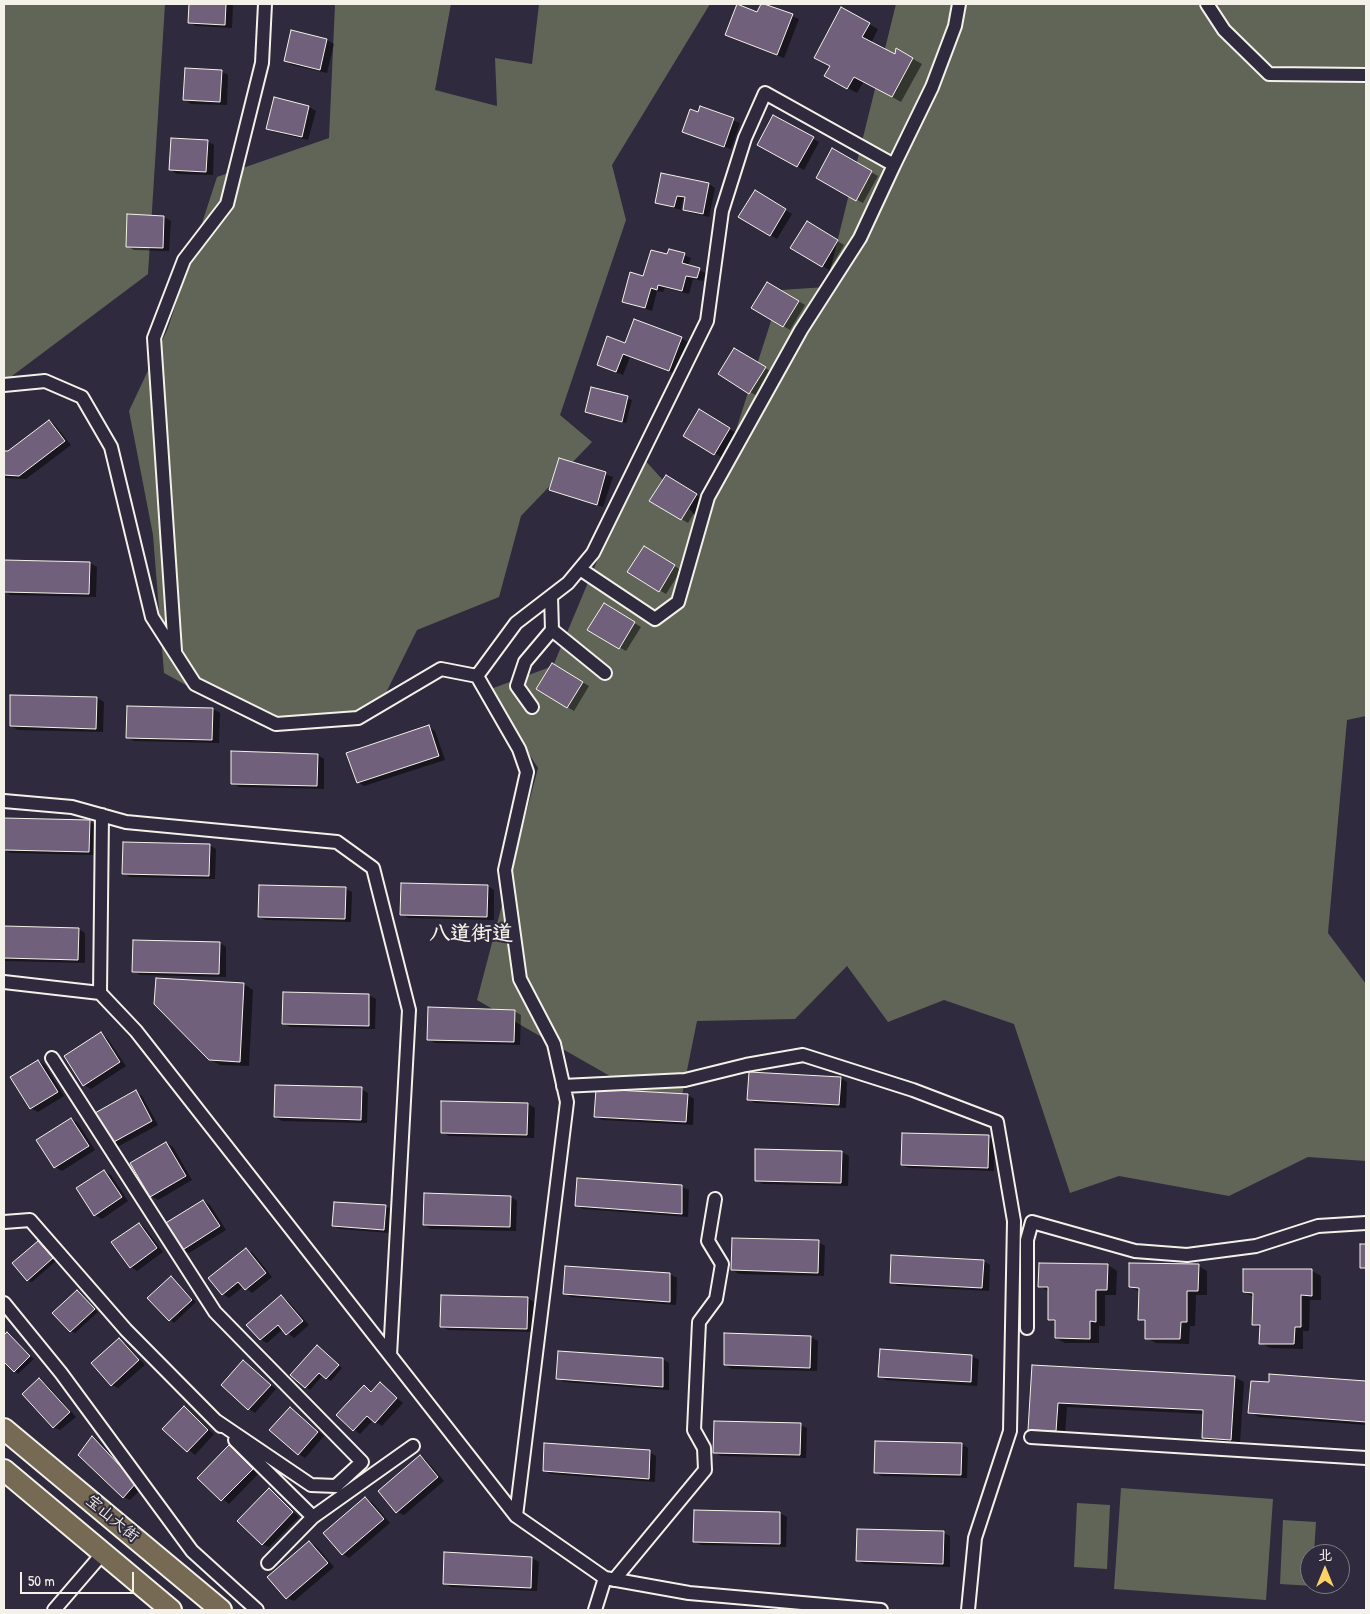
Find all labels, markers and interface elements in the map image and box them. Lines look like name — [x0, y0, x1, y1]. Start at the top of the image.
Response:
district label: 八道街道 — [429, 921, 513, 947]
street label: 宝山大街 — [81, 1491, 143, 1547]
north arrow — [1300, 1544, 1350, 1594]
text: 北 — [1318, 1545, 1332, 1564]
scale bar — [22, 1562, 136, 1594]
text: 50 m — [28, 1570, 55, 1591]

